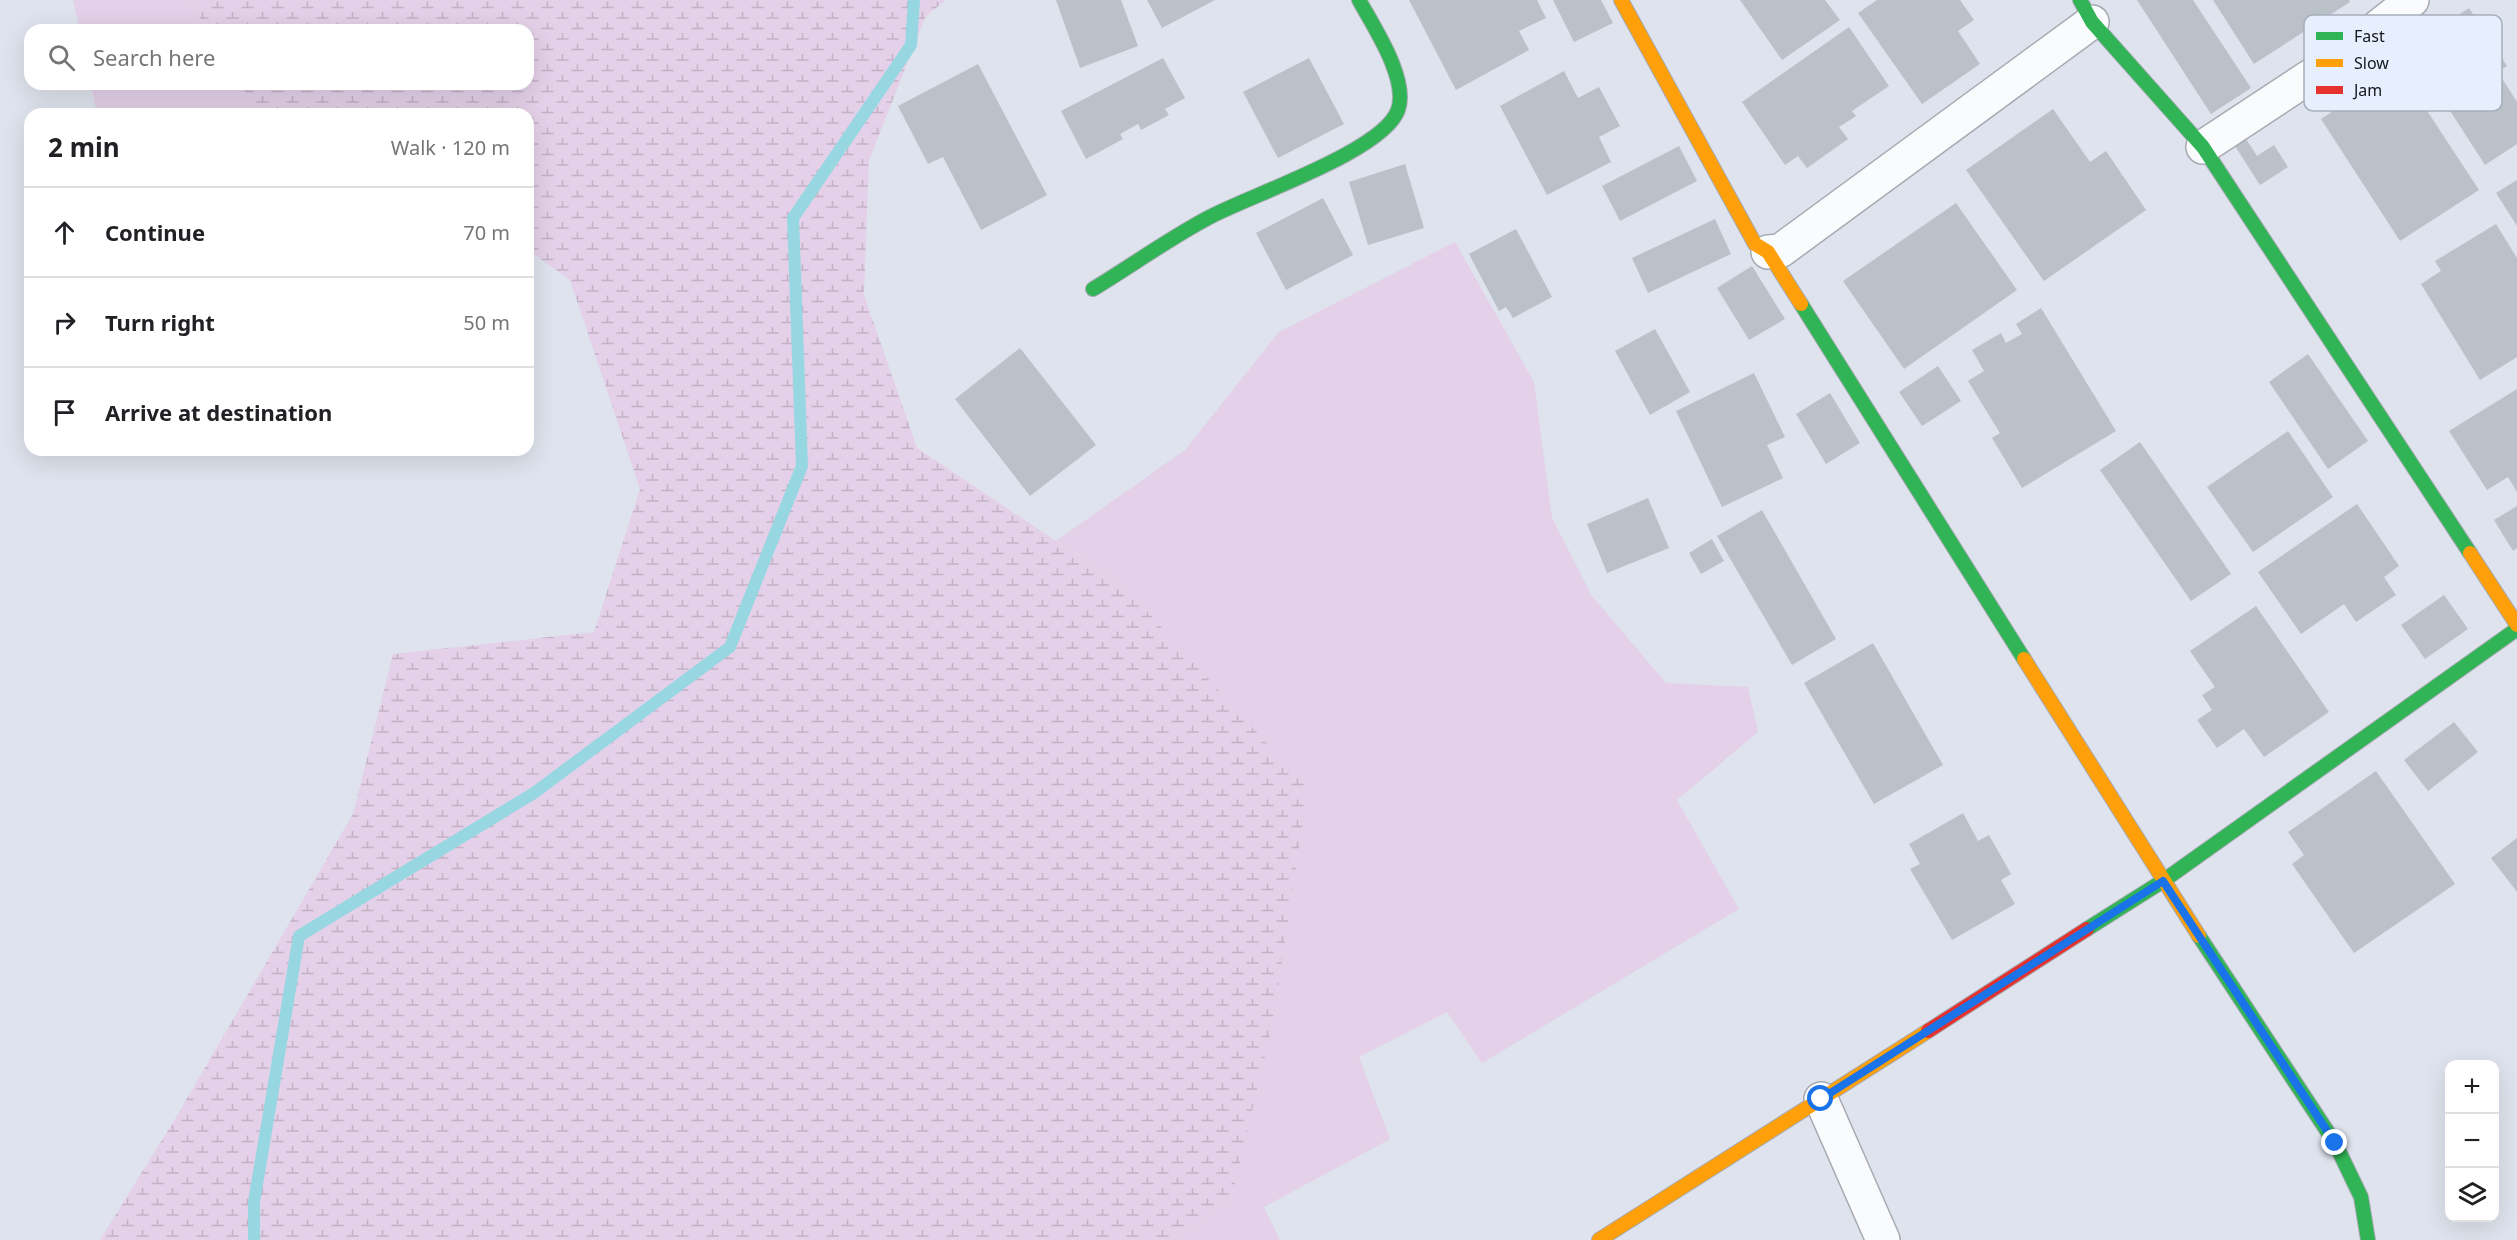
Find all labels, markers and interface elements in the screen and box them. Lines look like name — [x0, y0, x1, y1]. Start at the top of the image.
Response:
legend — [2304, 15, 2502, 111]
search box — [24, 24, 534, 90]
text: Fast — [2354, 25, 2385, 47]
icon: search — [45, 41, 78, 74]
text: Search here — [93, 42, 215, 72]
text: Slow — [2354, 52, 2389, 74]
text: Jam — [2352, 79, 2382, 101]
text: 2 min — [48, 129, 120, 165]
text: Walk · 120 m — [391, 134, 510, 161]
icon: ahead — [48, 216, 81, 249]
text: Continue — [105, 217, 205, 247]
text: 70 m — [463, 219, 510, 246]
icon: right — [48, 306, 81, 339]
text: Turn right — [105, 307, 215, 337]
text: 50 m — [463, 309, 510, 336]
icon: arrive — [48, 396, 81, 429]
text: Arrive at destination — [105, 397, 332, 427]
map controls — [2445, 1060, 2499, 1222]
button: + — [2445, 1060, 2499, 1114]
route start — [1807, 1085, 1833, 1111]
button: − — [2445, 1114, 2499, 1168]
route end — [2321, 1129, 2347, 1155]
button: layers — [2445, 1168, 2499, 1222]

